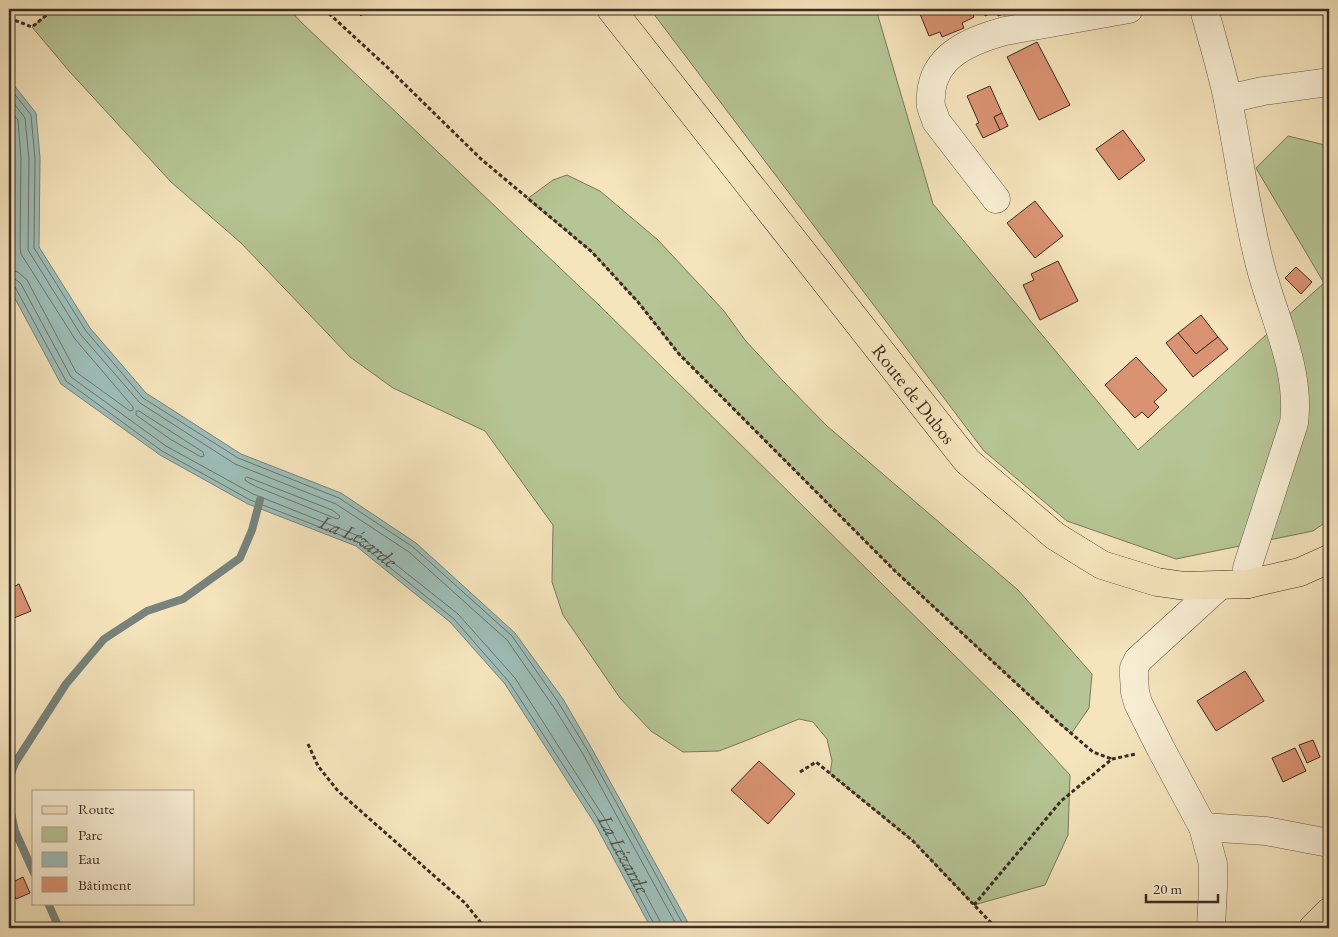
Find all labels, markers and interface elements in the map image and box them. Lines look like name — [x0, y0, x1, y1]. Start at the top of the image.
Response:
street label: Route de Dubos — [867, 339, 961, 449]
water label: La Lézarde — [315, 508, 403, 574]
legend — [32, 790, 195, 904]
text: Route — [78, 799, 115, 818]
water label: La Lézarde — [591, 809, 656, 898]
text: Parc — [78, 825, 103, 844]
text: Eau — [78, 849, 100, 868]
scale bar — [1146, 872, 1218, 904]
text: Bâtiment — [78, 875, 132, 894]
text: 20 m — [1153, 879, 1182, 898]

